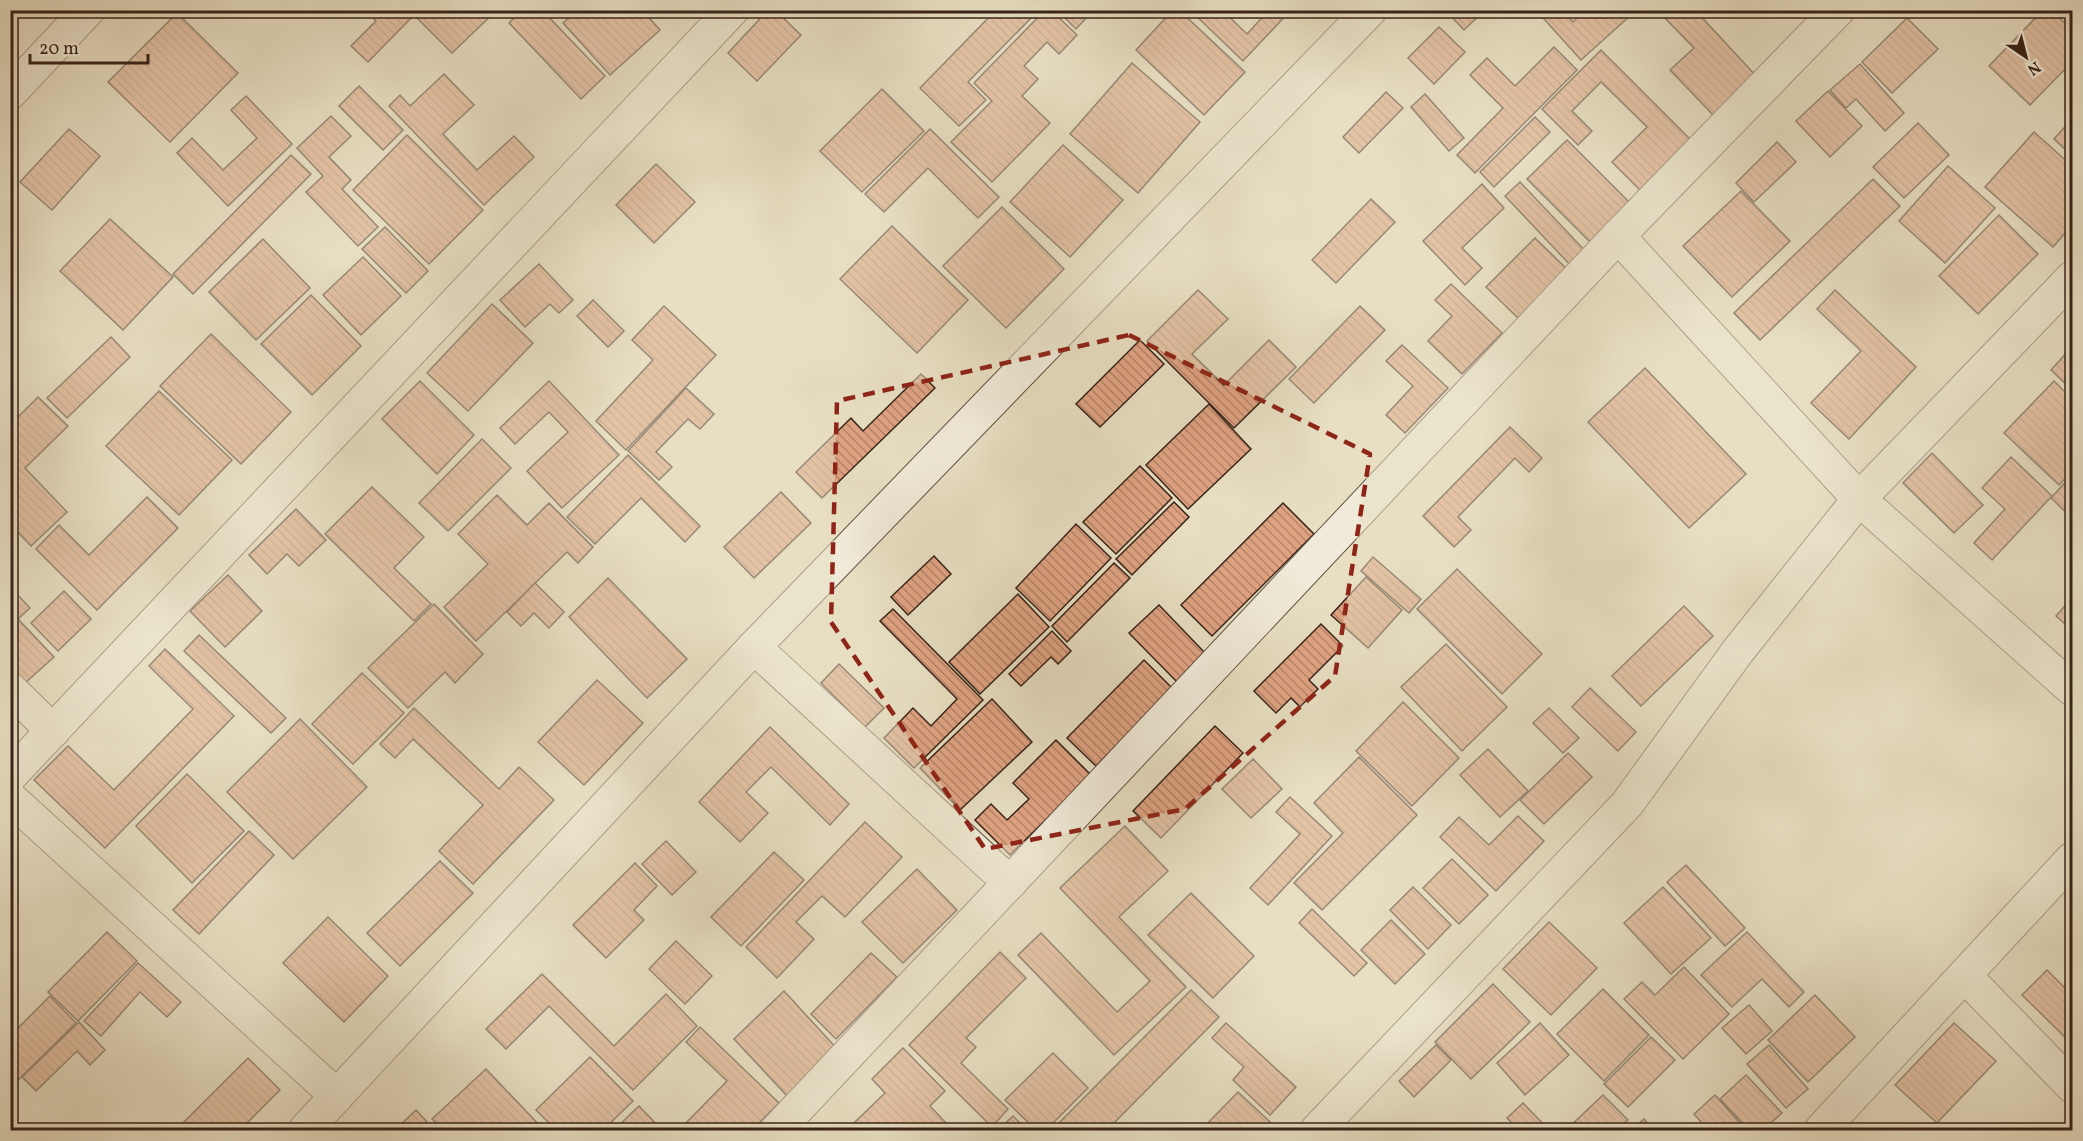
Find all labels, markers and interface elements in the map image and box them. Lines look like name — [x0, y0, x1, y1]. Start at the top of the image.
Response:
scale bar — [30, 27, 148, 65]
north arrow — [1996, 27, 2056, 87]
text: 20 m — [39, 37, 79, 62]
text: N — [2022, 55, 2045, 80]

